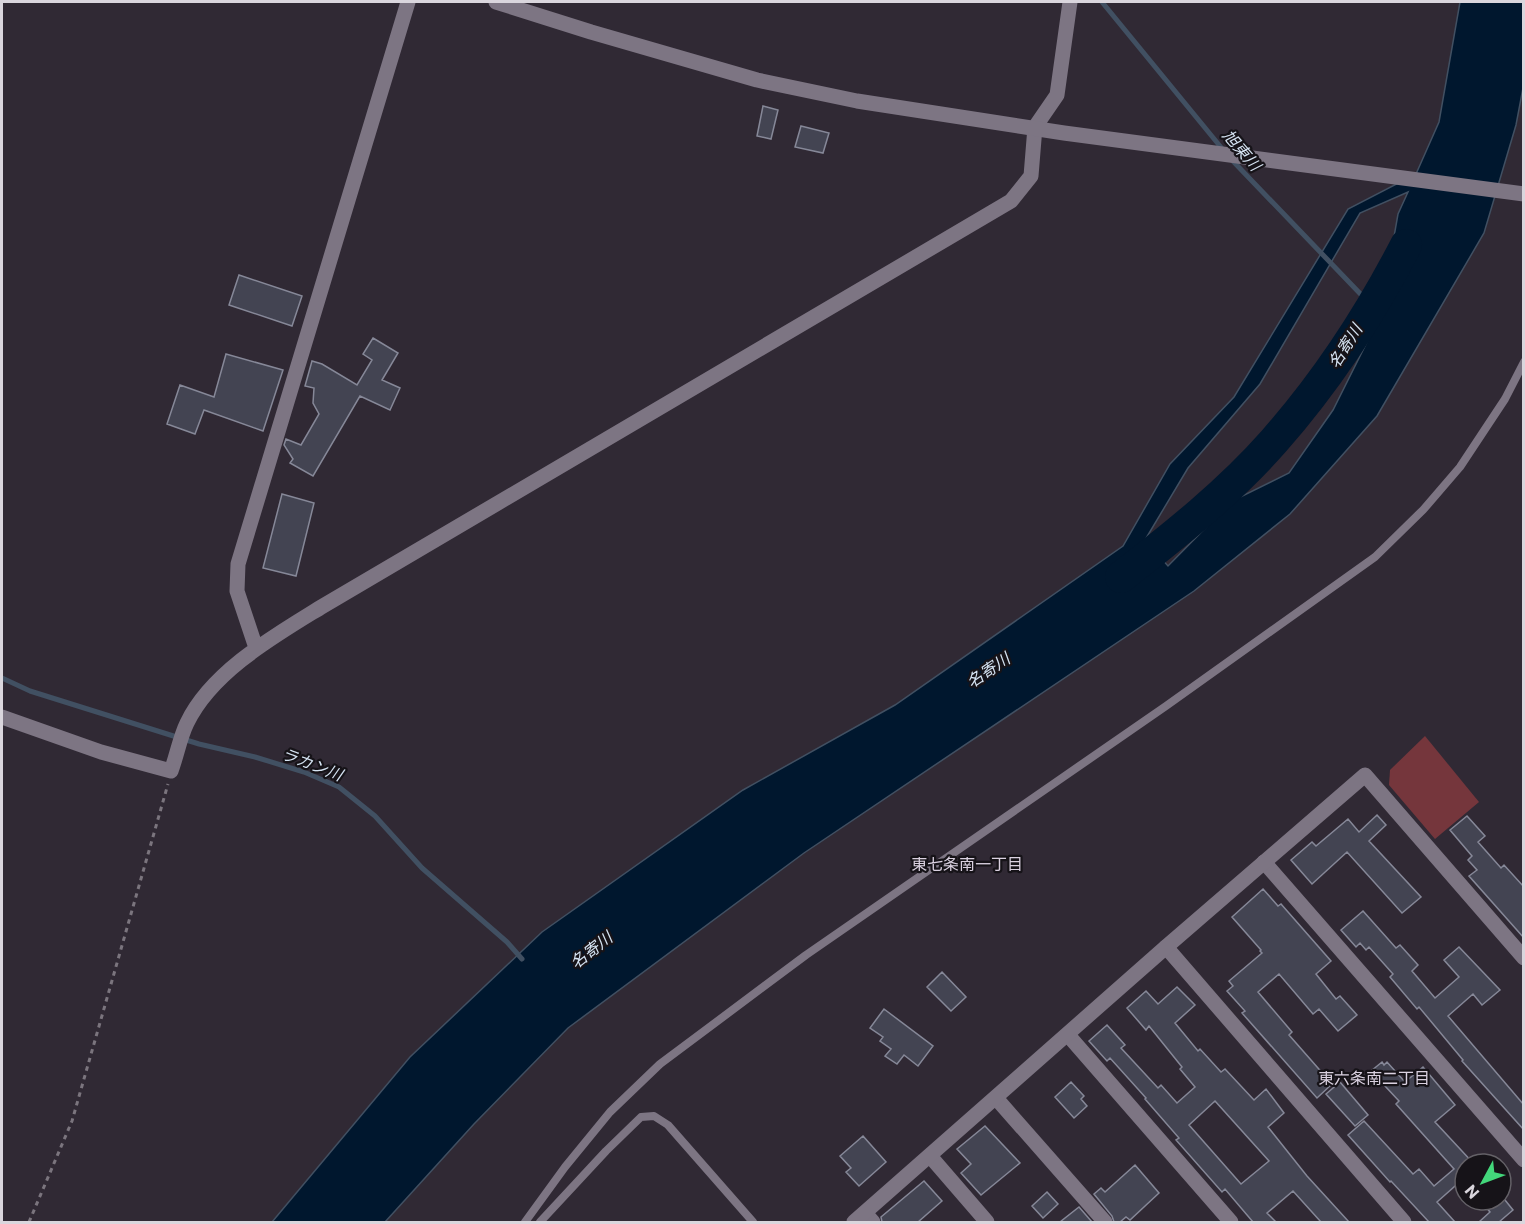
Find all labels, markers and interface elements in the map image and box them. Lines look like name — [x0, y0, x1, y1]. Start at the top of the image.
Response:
water label: 旭東川 — [1219, 125, 1267, 176]
water label: 名寄川 — [1324, 319, 1366, 371]
water label: 名寄川 — [963, 647, 1015, 691]
water label: ラカン川 — [279, 743, 347, 785]
district label: 東七条南一丁目 — [911, 854, 1023, 873]
water label: 名寄川 — [566, 926, 617, 972]
district label: 東六条南二丁目 — [1318, 1068, 1430, 1087]
north arrow — [1453, 1152, 1513, 1212]
text: N — [1460, 1181, 1482, 1203]

